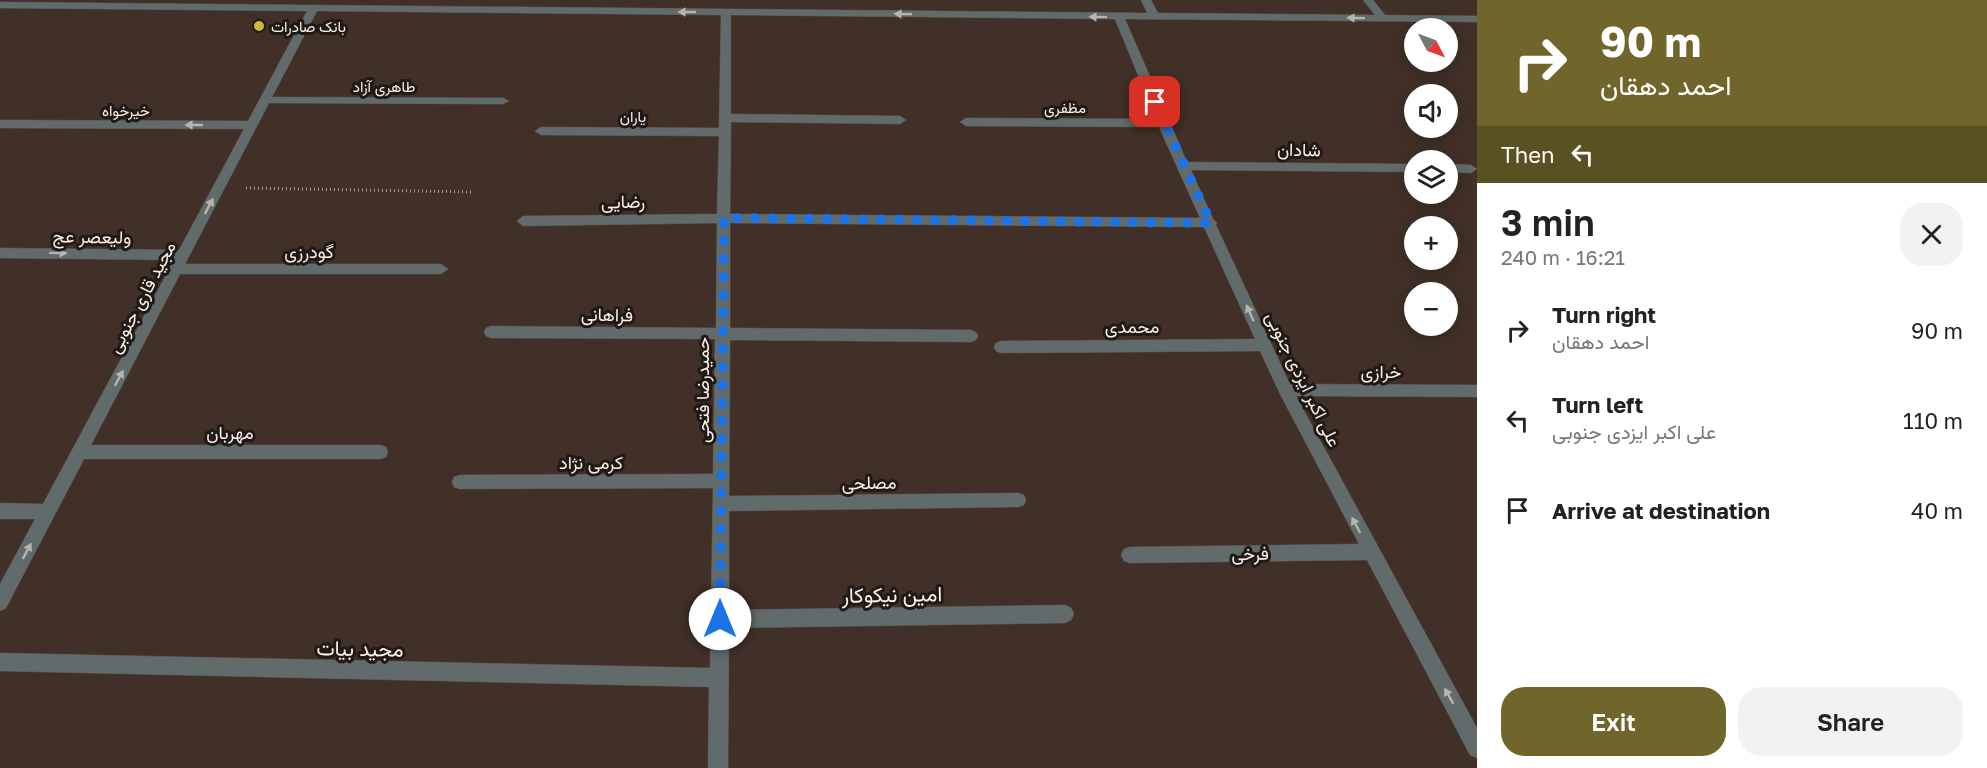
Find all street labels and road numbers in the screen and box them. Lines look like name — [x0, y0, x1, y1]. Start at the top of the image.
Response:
street label: طاهری آزاد — [353, 77, 415, 97]
street label: مظفری — [1044, 98, 1086, 118]
street label: خیرخواه — [102, 101, 150, 120]
street label: یاران — [620, 107, 646, 126]
street label: شادان — [1277, 138, 1321, 160]
street label: رضایی — [601, 190, 645, 213]
street label: ولیعصر عج — [52, 224, 132, 250]
street label: مجید قاری جنوبی — [102, 237, 181, 357]
street label: گودرزی — [284, 240, 334, 263]
street label: فراهانی — [581, 303, 633, 326]
street label: علی اکبر ایزدی جنوبی — [1261, 308, 1346, 451]
street label: محمدی — [1105, 315, 1159, 338]
street label: حمیدرضا فتحی — [691, 337, 714, 443]
street label: خرازی — [1361, 360, 1401, 383]
street label: مهربان — [206, 421, 254, 444]
street label: کرمی نژاد — [559, 451, 623, 474]
street label: مصلحی — [841, 471, 897, 494]
street label: فرخی — [1231, 542, 1269, 565]
street label: امین نیکوکار — [841, 580, 942, 609]
street label: مجید بیات — [316, 634, 404, 662]

